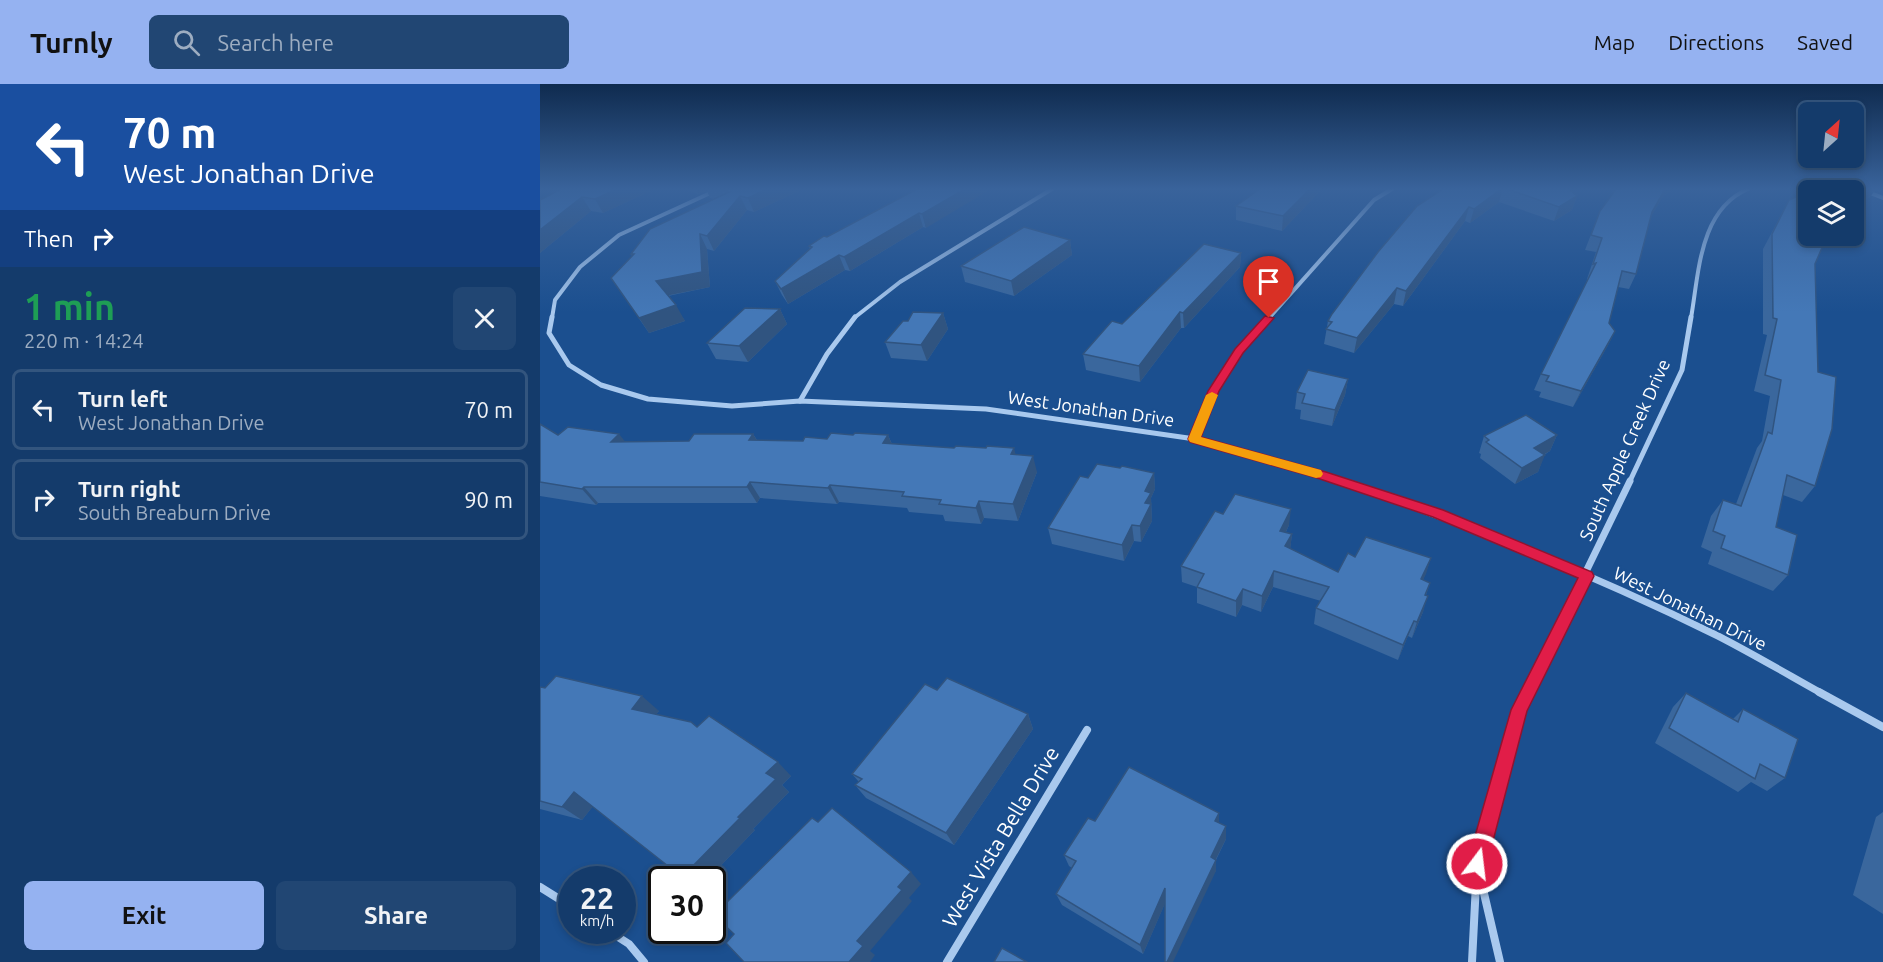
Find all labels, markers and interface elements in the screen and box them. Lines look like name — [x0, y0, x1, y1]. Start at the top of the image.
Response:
search box — [149, 15, 569, 69]
icon: search — [170, 26, 203, 59]
text: Turnly — [30, 27, 113, 58]
text: Search here — [218, 30, 334, 55]
text: Map — [1594, 30, 1635, 54]
text: Directions — [1668, 30, 1764, 54]
text: Saved — [1797, 30, 1853, 54]
north arrow — [1798, 102, 1864, 168]
map controls — [1798, 102, 1864, 246]
icon: left — [24, 108, 102, 186]
text: 70 m — [123, 109, 217, 156]
text: West Jonathan Drive — [123, 158, 375, 188]
button: layers — [1798, 180, 1864, 246]
icon: right — [86, 222, 119, 255]
text: Then — [24, 226, 74, 251]
pin — [1243, 256, 1294, 318]
icon: arrive — [1252, 265, 1285, 298]
text: 1 min — [24, 286, 115, 327]
button: close — [453, 287, 516, 350]
text: 220 m · 14:24 — [24, 329, 144, 352]
street label: South Apple Creek Drive — [1575, 356, 1673, 544]
text: Turn left — [78, 386, 168, 411]
street label: West Jonathan Drive — [1007, 386, 1176, 430]
icon: left — [27, 393, 60, 426]
text: 70 m — [464, 397, 513, 422]
text: West Jonathan Drive — [78, 411, 264, 434]
text: Turn right — [78, 476, 180, 501]
icon: right — [27, 483, 60, 516]
text: 90 m — [464, 487, 513, 512]
text: South Breaburn Drive — [78, 501, 271, 524]
street label: West Jonathan Drive — [1611, 562, 1770, 654]
street label: West Vista Bella Drive — [937, 742, 1064, 931]
position arrow — [1445, 832, 1509, 896]
speed limit sign: 30 — [648, 866, 726, 944]
button: Exit — [24, 881, 264, 950]
button: Share — [276, 881, 516, 950]
text: 22 — [580, 881, 614, 915]
text: km/h — [580, 912, 614, 929]

